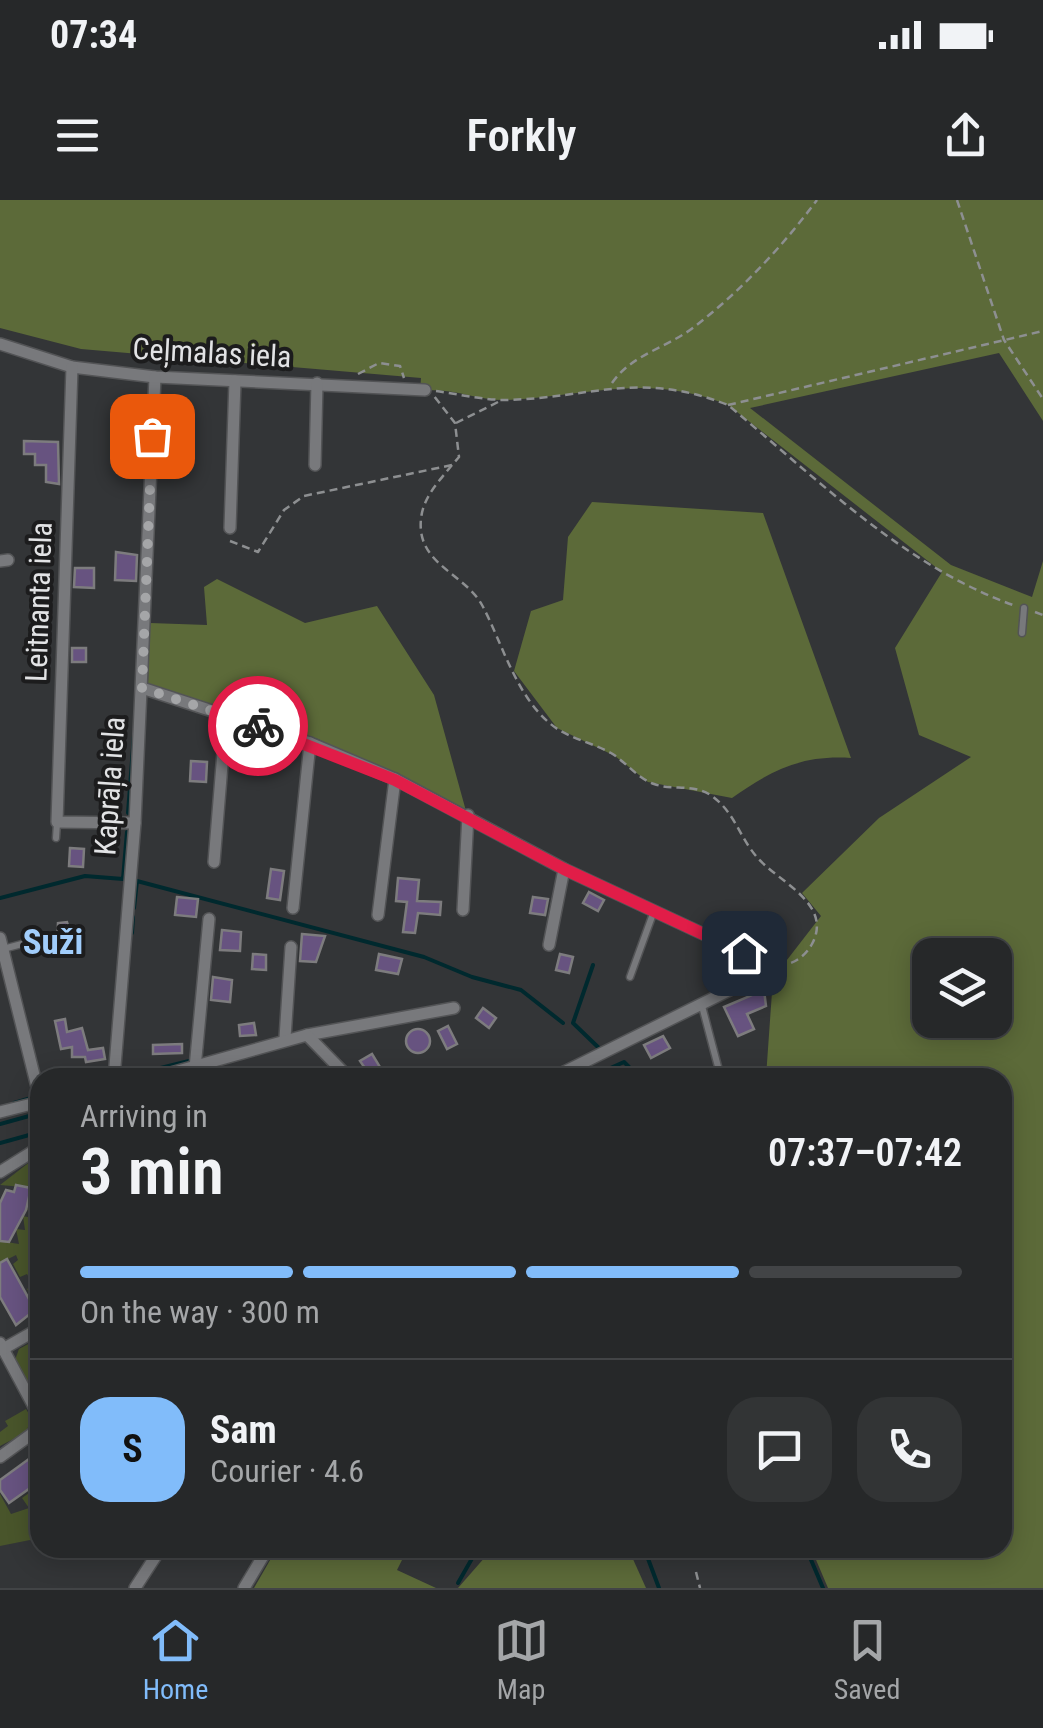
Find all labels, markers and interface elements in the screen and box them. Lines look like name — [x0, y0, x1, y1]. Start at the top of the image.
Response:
text: 07:34 — [50, 13, 137, 57]
icon: menu — [50, 108, 105, 163]
icon: share — [938, 108, 993, 163]
text: Forkly — [466, 109, 577, 162]
street label: Ceļmalas iela — [132, 331, 292, 375]
pin — [110, 394, 195, 479]
icon: bag — [125, 409, 180, 464]
street label: Leitnanta iela — [18, 521, 59, 682]
courier — [208, 676, 308, 776]
icon: bike — [231, 699, 286, 754]
street label: Kaprāļa iela — [87, 716, 133, 856]
pin — [702, 911, 787, 996]
district label: Suži — [23, 922, 83, 963]
icon: home — [717, 926, 772, 981]
map controls — [912, 938, 1012, 1038]
button: layers — [912, 938, 1012, 1038]
text: Arriving in — [80, 1097, 208, 1135]
text: 07:37–07:42 — [768, 1131, 962, 1175]
text: 3 min — [80, 1134, 224, 1210]
text: On the way · 300 m — [80, 1293, 320, 1331]
button: chat — [727, 1397, 832, 1502]
button: phone — [857, 1397, 962, 1502]
text: Sam — [210, 1408, 277, 1452]
text: S — [122, 1427, 143, 1471]
text: Courier · 4.6 — [210, 1452, 364, 1490]
tab: Home — [143, 1613, 208, 1706]
tab: Map — [494, 1613, 549, 1706]
tab: Saved — [834, 1613, 900, 1706]

